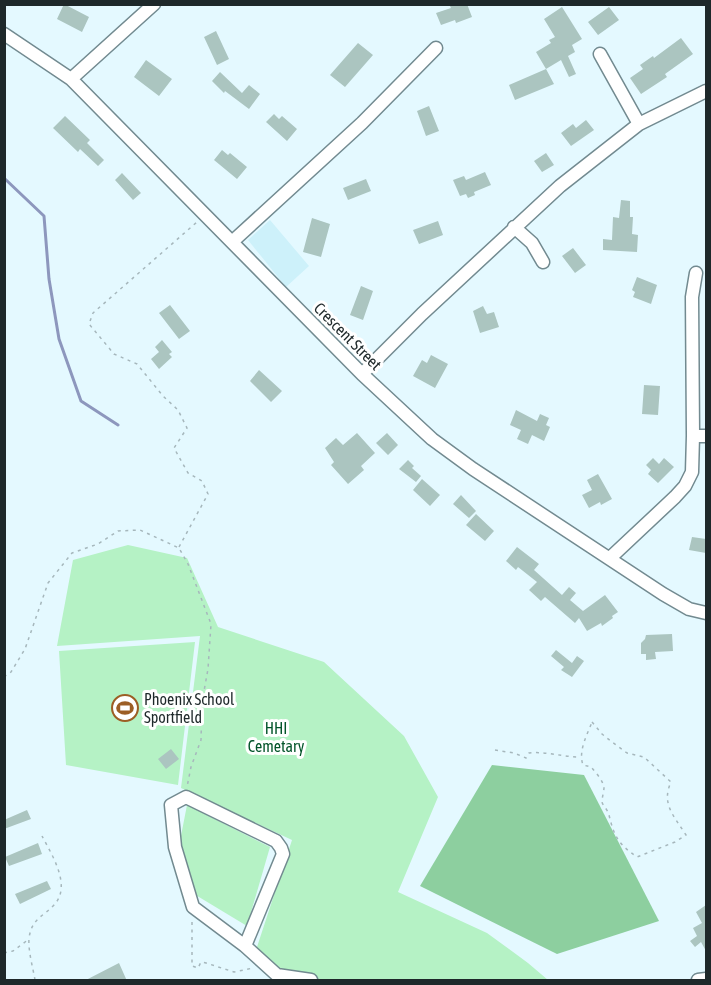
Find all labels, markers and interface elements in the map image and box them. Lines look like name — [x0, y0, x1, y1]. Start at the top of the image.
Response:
street label: Crescent Street — [311, 299, 386, 374]
place label: Phoenix School Sportfield — [144, 690, 235, 727]
sports icon: Phoenix School Sportfield — [110, 693, 140, 723]
park label: HHI Cemetary — [248, 719, 305, 756]

